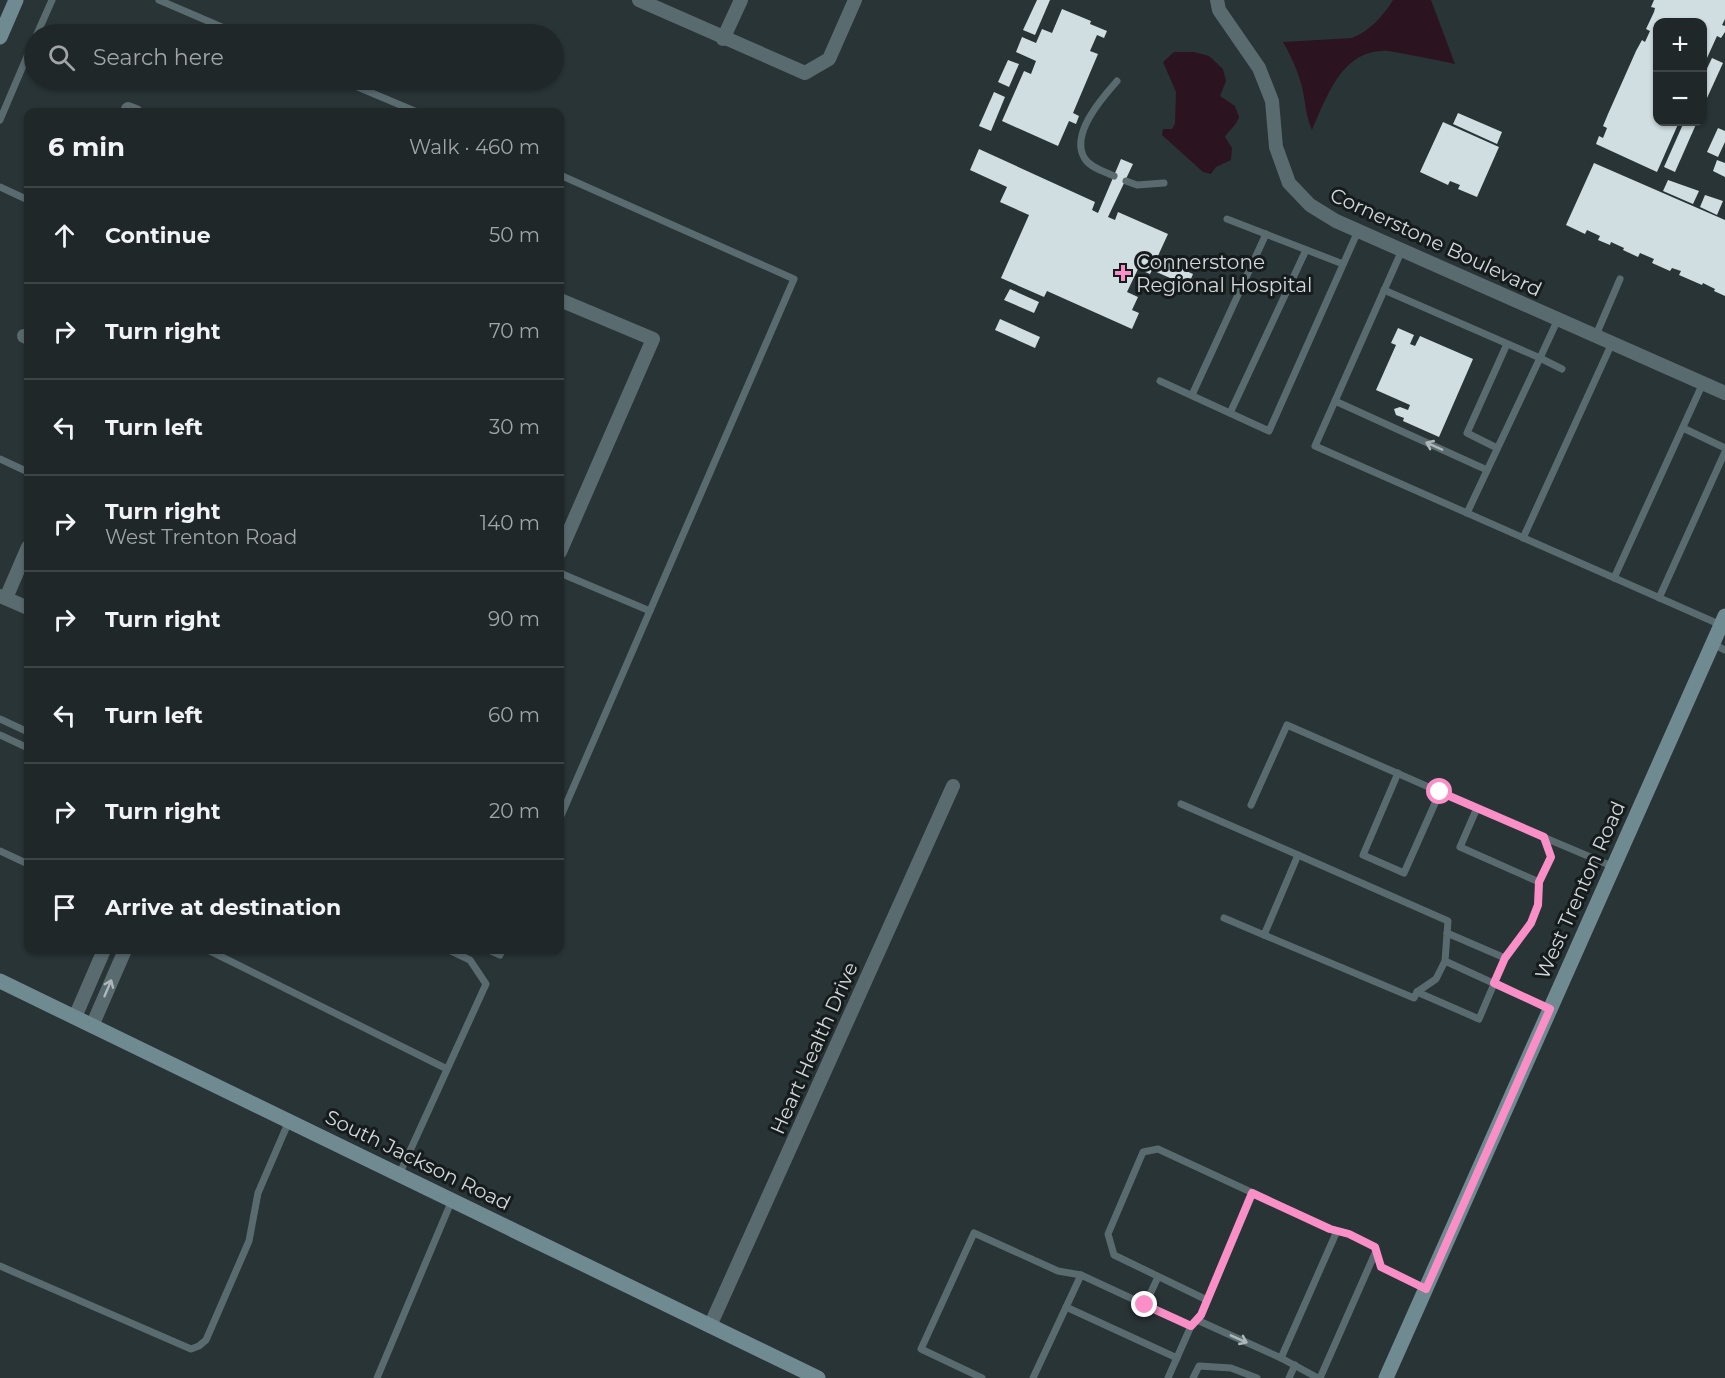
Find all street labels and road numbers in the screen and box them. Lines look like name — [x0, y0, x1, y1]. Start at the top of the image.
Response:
street label: Cornerstone Boulevard — [1326, 182, 1546, 302]
street label: West Trenton Road — [1530, 797, 1630, 983]
street label: Heart Health Drive — [765, 958, 863, 1138]
street label: South Jackson Road — [321, 1105, 515, 1215]

